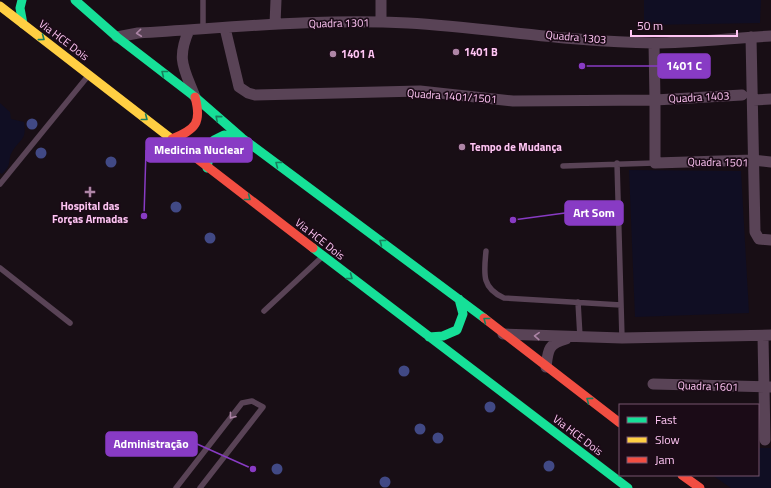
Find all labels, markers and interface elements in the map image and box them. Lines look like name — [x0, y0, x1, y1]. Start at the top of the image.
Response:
scale bar — [631, 12, 737, 38]
street label: Quadra 1301 — [308, 14, 370, 32]
street label: Via HCE Dois — [36, 16, 92, 64]
text: 50 m — [637, 16, 663, 35]
street label: Quadra 1303 — [545, 26, 607, 48]
one-way arrow — [136, 28, 142, 37]
one-way arrow — [38, 34, 45, 41]
place label: 1401 B — [464, 44, 498, 60]
place label: 1401 A — [341, 46, 375, 62]
marker: 1401 B — [451, 47, 461, 57]
marker: 1401 A — [328, 49, 338, 59]
callout: 1401 C — [658, 54, 710, 78]
text: 1401 C — [666, 56, 702, 75]
one-way arrow — [161, 70, 168, 78]
street label: Quadra 1401/1501 — [407, 85, 497, 107]
street label: Quadra 1403 — [668, 87, 730, 107]
one-way arrow — [141, 113, 148, 120]
one-way arrow — [215, 115, 223, 122]
callout: Medicina Nuclear — [146, 138, 252, 162]
place label: Tempo de Mudança — [470, 139, 562, 155]
text: Medicina Nuclear — [154, 140, 245, 159]
marker: Tempo de Mudança — [457, 142, 467, 152]
street label: Quadra 1501 — [687, 153, 749, 171]
one-way arrow — [276, 162, 283, 169]
marker: Hospital das Forças Armadas — [84, 186, 96, 198]
one-way arrow — [243, 193, 250, 200]
place label: Hospital das Forças Armadas — [52, 198, 128, 227]
callout: Art Som — [565, 201, 623, 225]
text: Art Som — [573, 203, 615, 222]
street label: Via HCE Dois — [292, 215, 348, 263]
one-way arrow — [380, 240, 387, 247]
one-way arrow — [346, 273, 353, 280]
one-way arrow — [483, 318, 490, 325]
one-way arrow — [534, 331, 540, 340]
street label: Quadra 1601 — [677, 377, 739, 395]
one-way arrow — [586, 398, 593, 405]
legend — [619, 404, 759, 476]
text: Fast — [655, 410, 678, 429]
street label: Via HCE Dois — [550, 411, 606, 459]
one-way arrow — [230, 412, 237, 419]
text: Slow — [655, 430, 680, 449]
callout: Administração — [106, 432, 197, 456]
text: Administração — [113, 434, 189, 453]
text: Jam — [655, 450, 675, 469]

